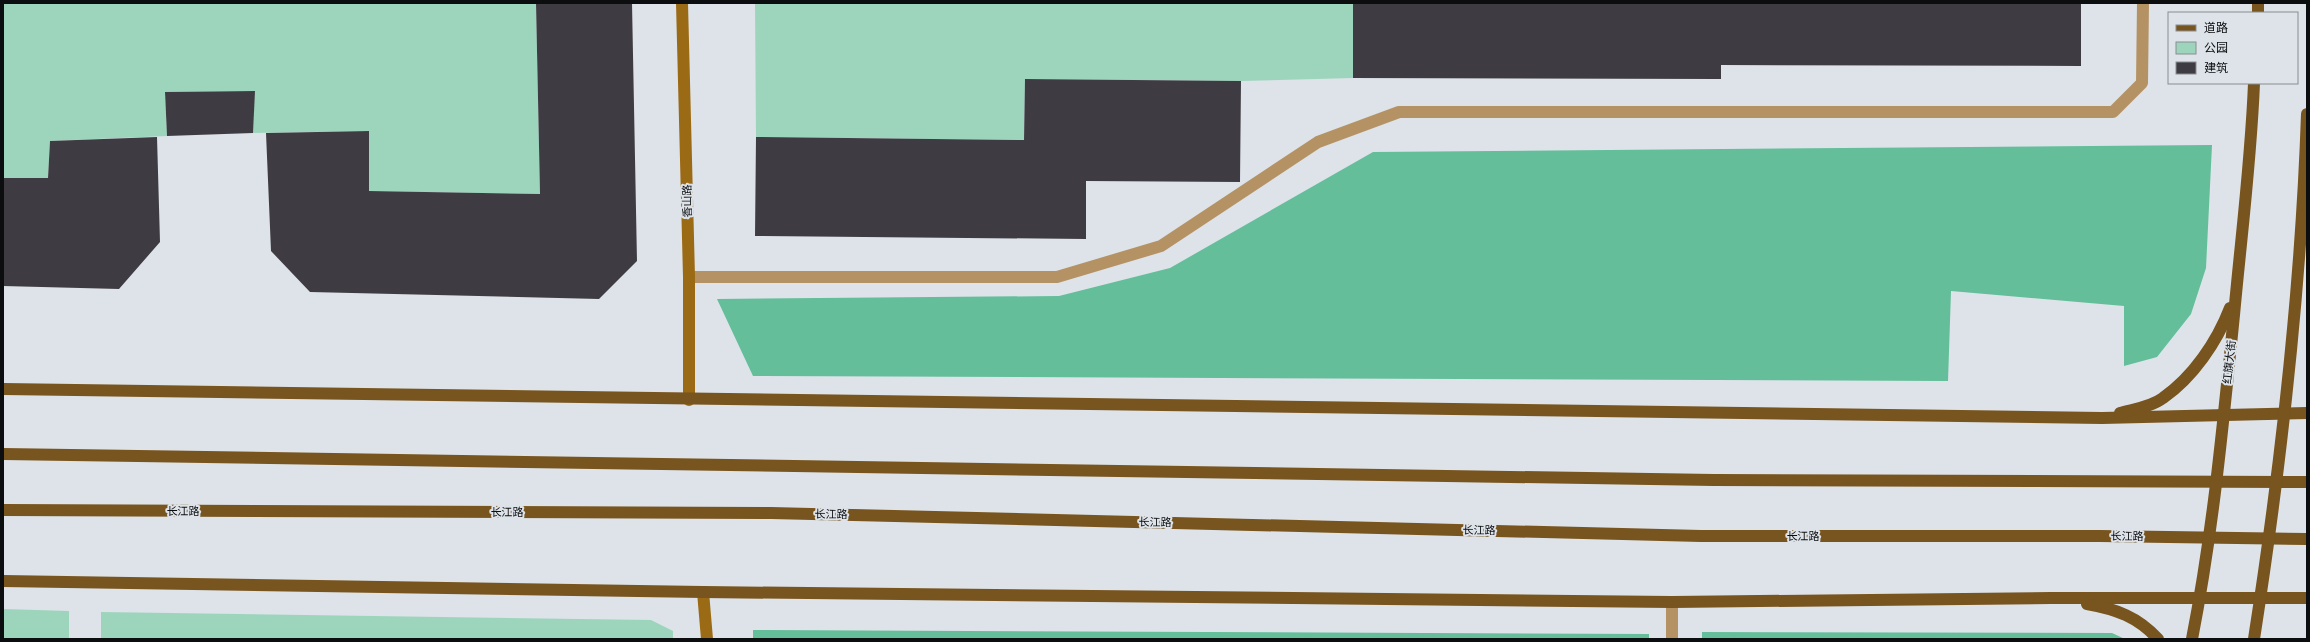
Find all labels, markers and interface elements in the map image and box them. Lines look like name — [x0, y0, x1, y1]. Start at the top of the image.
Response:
legend — [2168, 12, 2298, 84]
text: 道路 — [2204, 20, 2228, 36]
text: 公园 — [2204, 40, 2228, 56]
text: 建筑 — [2204, 60, 2228, 76]
street label: 香山路 — [680, 184, 695, 218]
street label: 红旗大街 — [2220, 339, 2239, 385]
street label: 长江路 — [167, 504, 200, 519]
street label: 长江路 — [491, 505, 524, 520]
street label: 长江路 — [814, 507, 848, 522]
street label: 长江路 — [1138, 515, 1172, 530]
street label: 长江路 — [1462, 523, 1496, 538]
street label: 长江路 — [1787, 529, 1820, 544]
street label: 长江路 — [2110, 529, 2144, 544]

